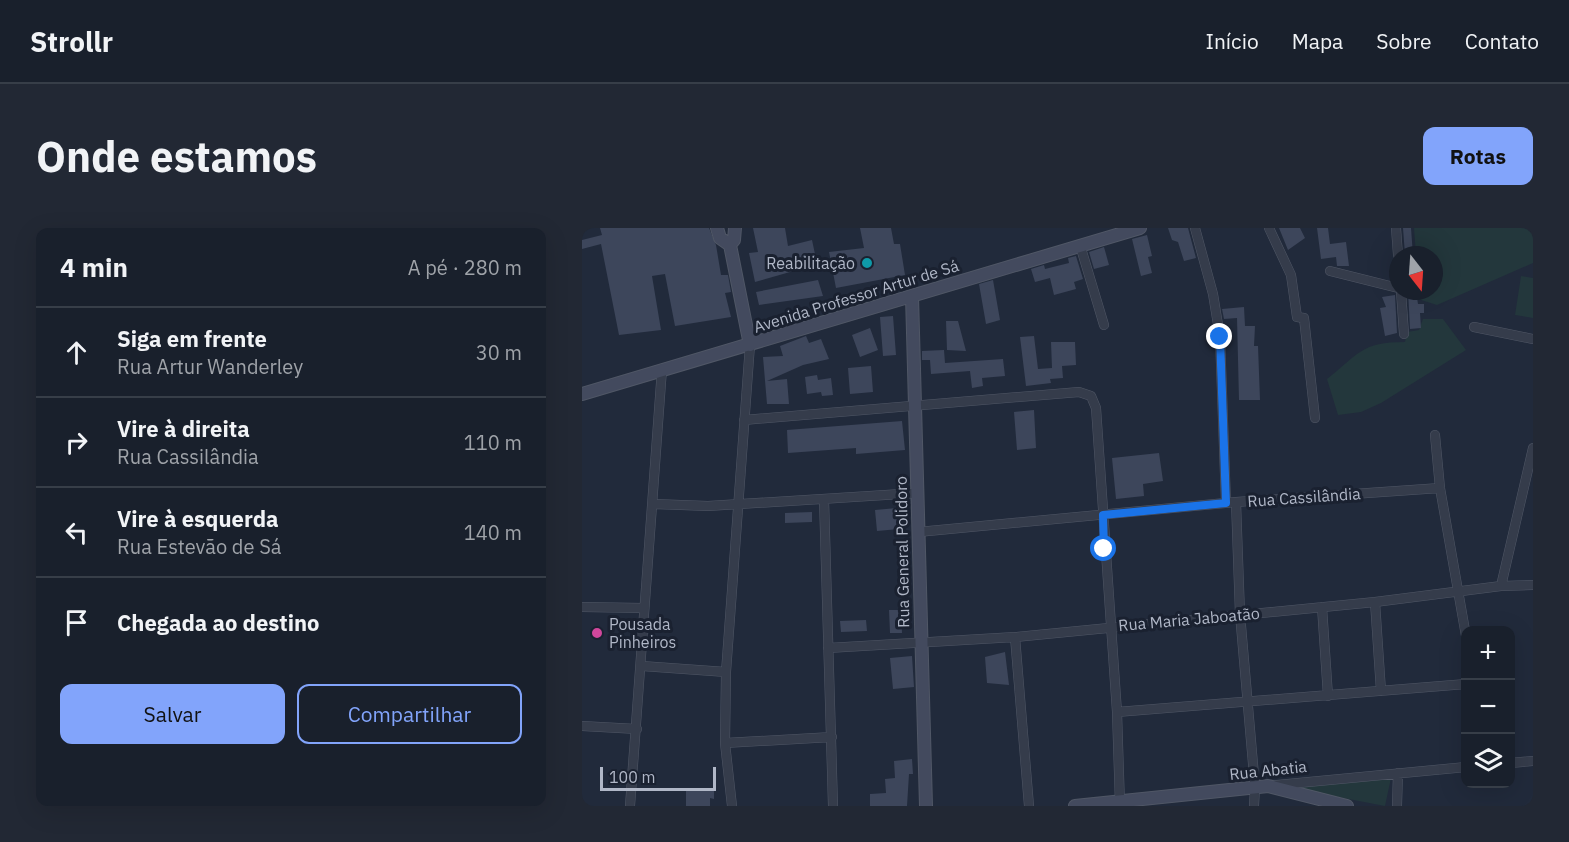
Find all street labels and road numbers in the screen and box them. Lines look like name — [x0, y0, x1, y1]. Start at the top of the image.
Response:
street label: Avenida Professor Artur de Sá — [751, 255, 961, 337]
street label: Rua General Polidoro — [891, 476, 913, 628]
street label: Rua Cassilândia — [1247, 483, 1362, 511]
street label: Rua Maria Jaboatão — [1117, 603, 1261, 635]
street label: Rua Abatia — [1228, 756, 1308, 784]

